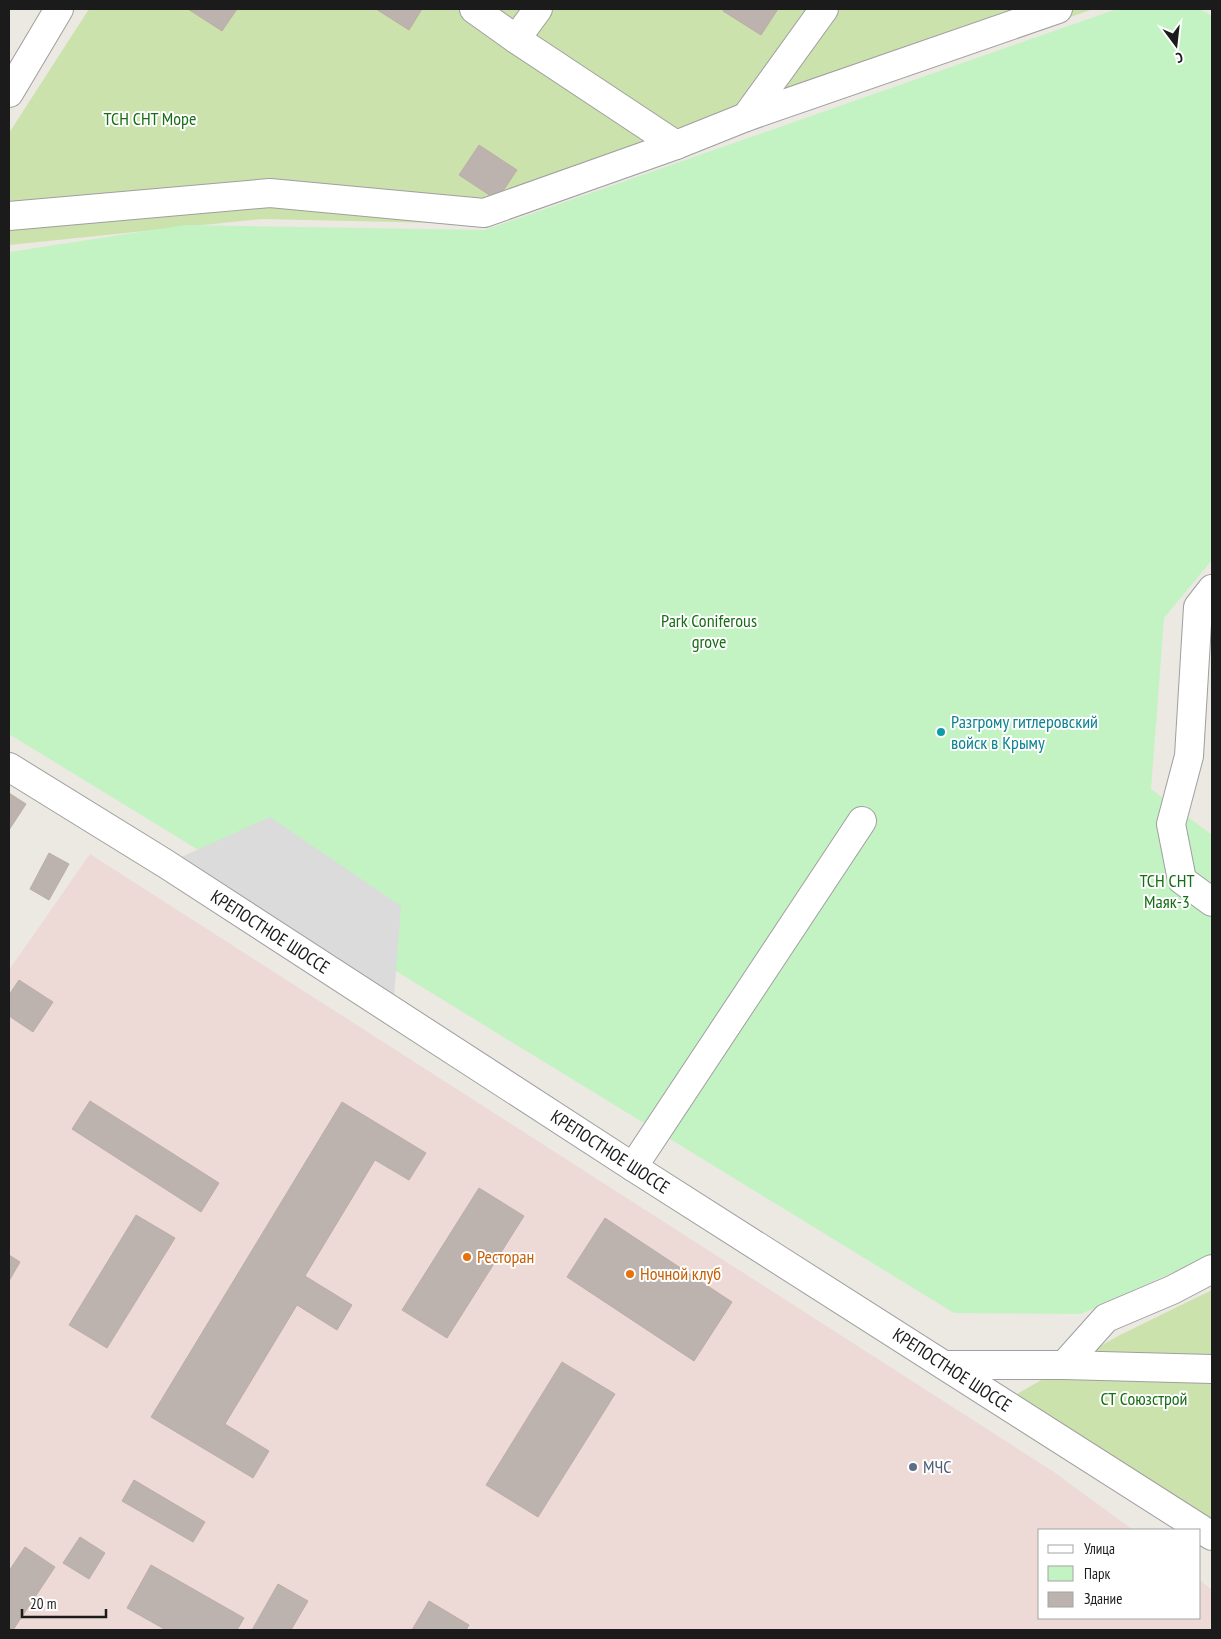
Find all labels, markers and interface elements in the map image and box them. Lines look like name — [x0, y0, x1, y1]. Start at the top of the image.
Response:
north arrow — [1151, 20, 1201, 70]
text: С — [1173, 48, 1185, 67]
park label: ТСН СНТ Море — [104, 107, 196, 130]
park label: Park Coniferous grove — [661, 609, 757, 653]
place label: Разгрому гитлеровский войск в Крыму — [951, 710, 1098, 754]
marker: Разгрому гитлеровский войск в Крыму — [935, 726, 947, 738]
park label: ТСН СНТ Маяк-3 — [1139, 869, 1195, 913]
street label: КРЕПОСТНОЕ ШОССЕ — [206, 885, 334, 979]
street label: КРЕПОСТНОЕ ШОССЕ — [546, 1105, 674, 1199]
place label: Ресторан — [477, 1245, 534, 1268]
marker: Ресторан — [461, 1251, 473, 1263]
place label: Ночной клуб — [640, 1262, 721, 1285]
marker: Ночной клуб — [624, 1268, 636, 1280]
street label: КРЕПОСТНОЕ ШОССЕ — [888, 1323, 1016, 1417]
park label: СТ Союзстрой — [1101, 1387, 1187, 1410]
place label: МЧС — [923, 1455, 951, 1478]
marker: МЧС — [907, 1461, 919, 1473]
legend — [1038, 1529, 1201, 1619]
text: Улица — [1084, 1539, 1115, 1558]
text: Парк — [1084, 1564, 1110, 1583]
scale bar — [22, 1586, 106, 1618]
text: Здание — [1084, 1589, 1122, 1608]
text: 20 m — [30, 1594, 56, 1613]

